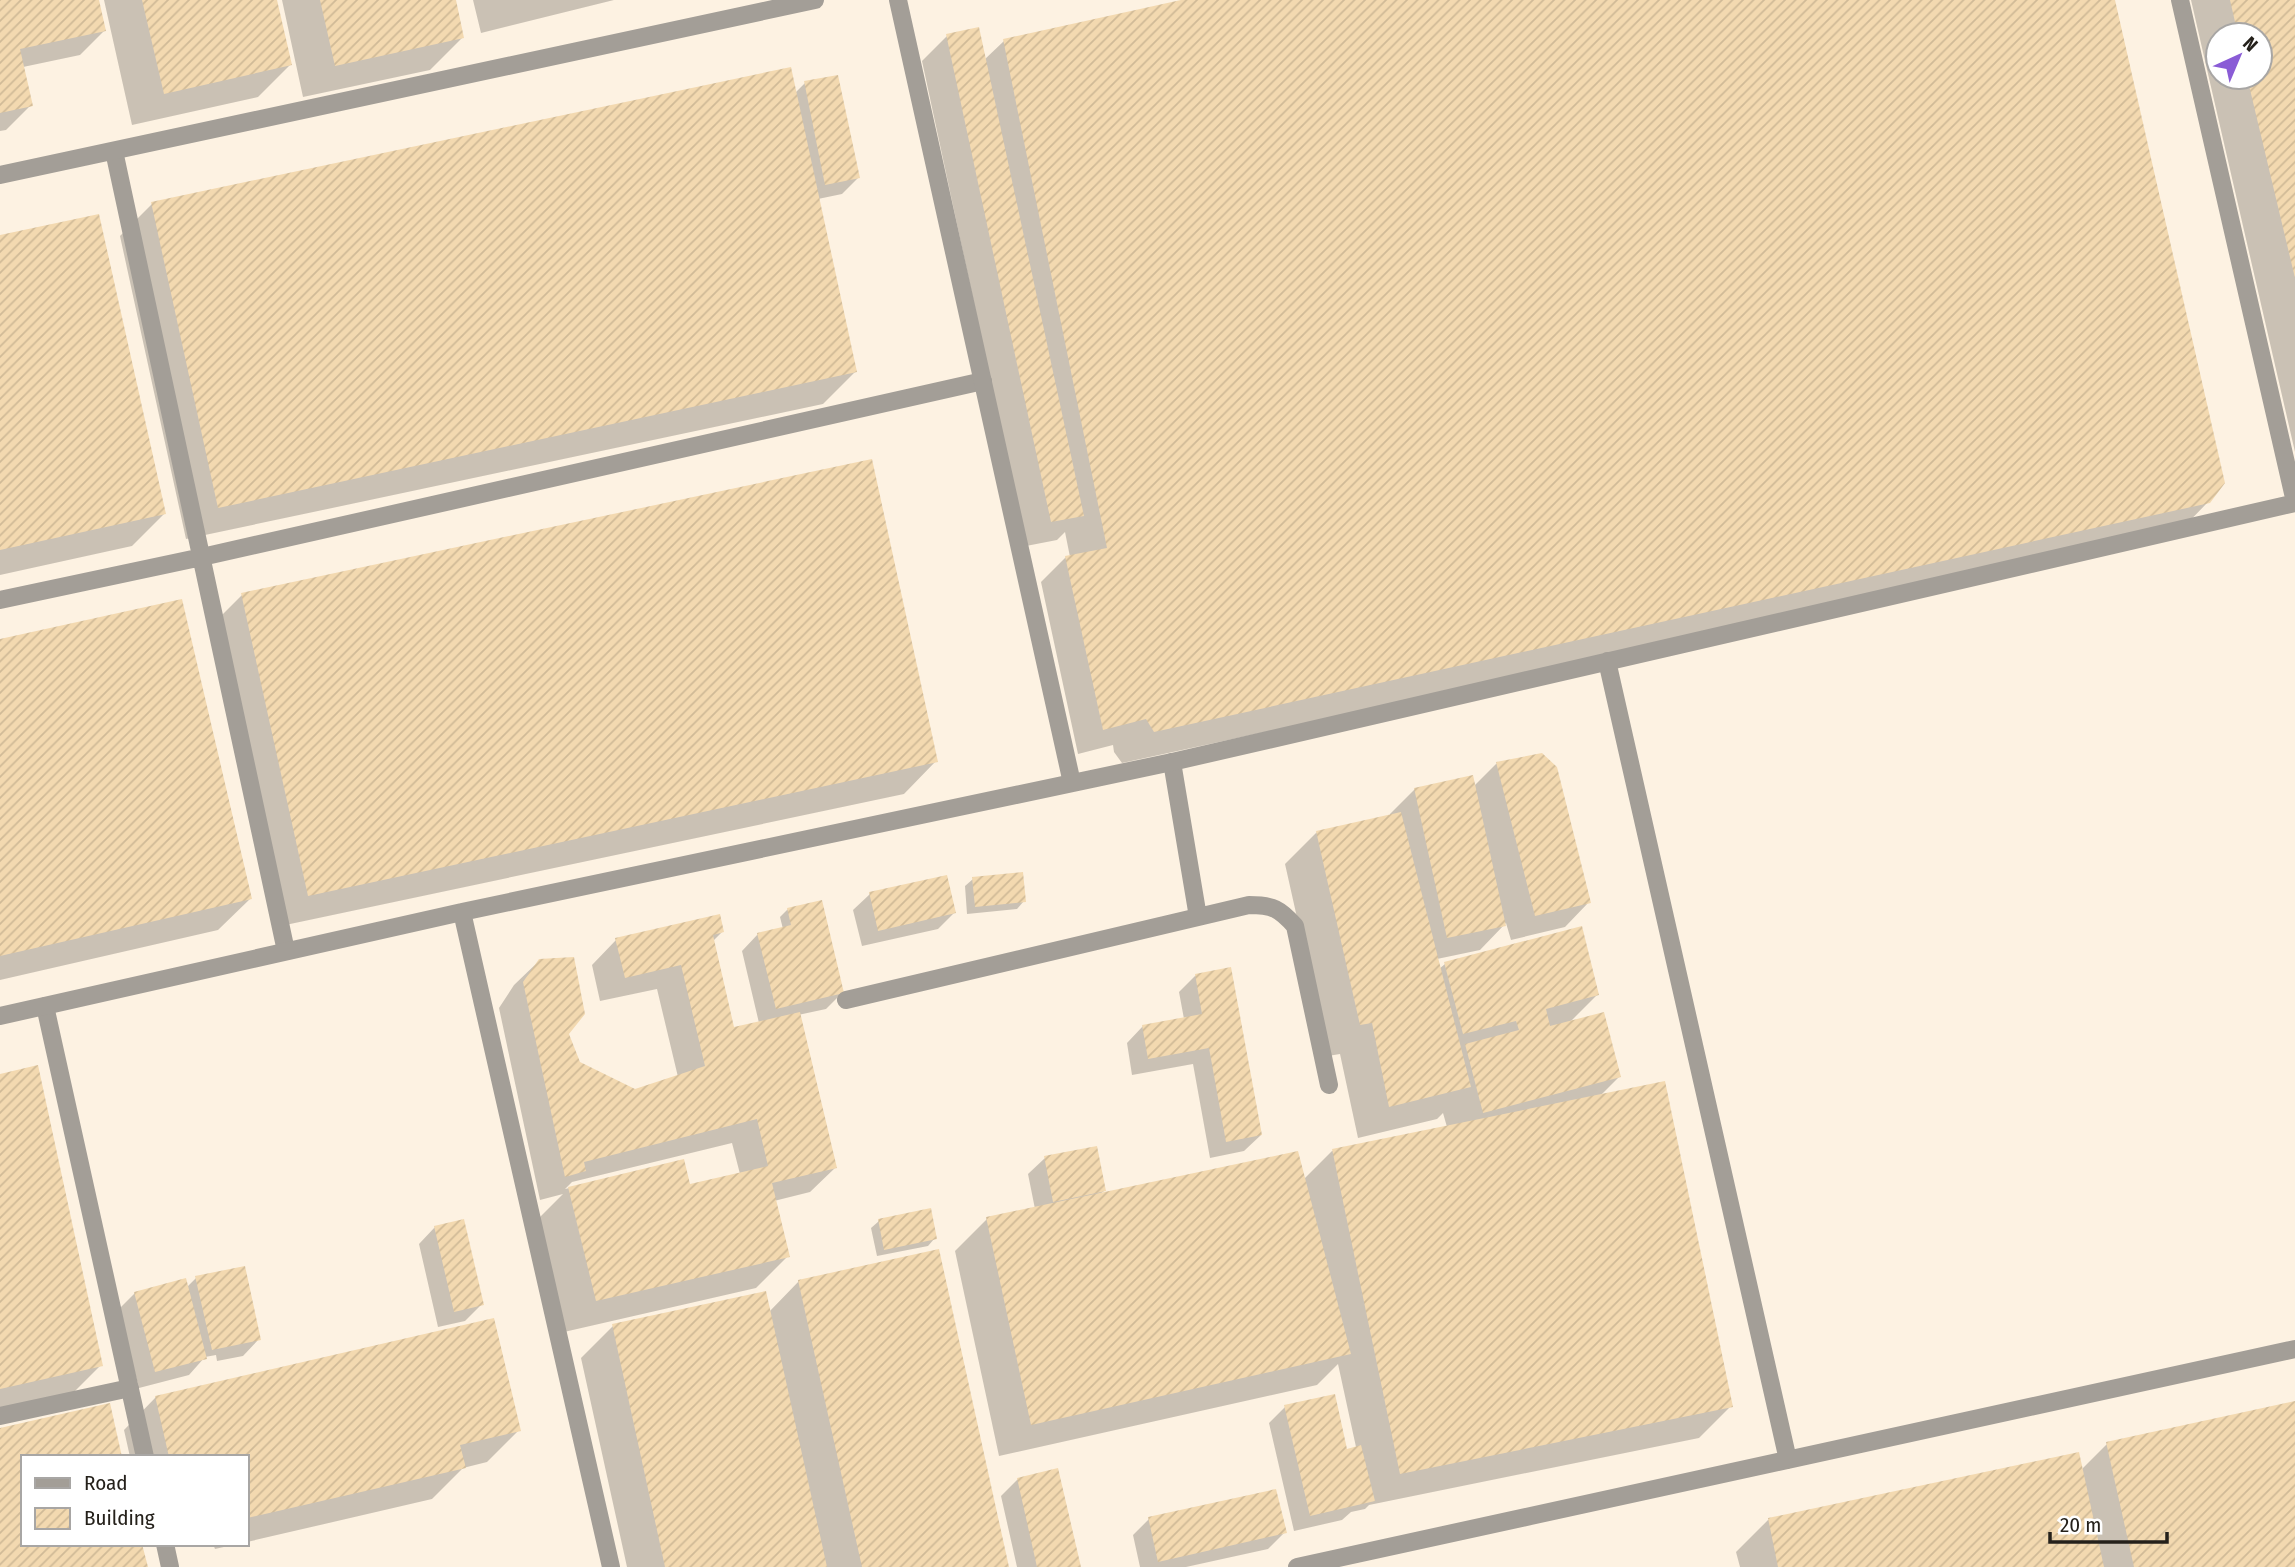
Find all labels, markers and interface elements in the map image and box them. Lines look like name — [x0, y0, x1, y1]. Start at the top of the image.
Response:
north arrow — [2204, 21, 2274, 91]
text: N — [2238, 32, 2263, 56]
legend — [21, 1455, 248, 1546]
text: Road — [84, 1470, 128, 1496]
scale bar — [2050, 1500, 2167, 1544]
text: Building — [84, 1505, 155, 1531]
text: 20 m — [2060, 1512, 2101, 1538]

